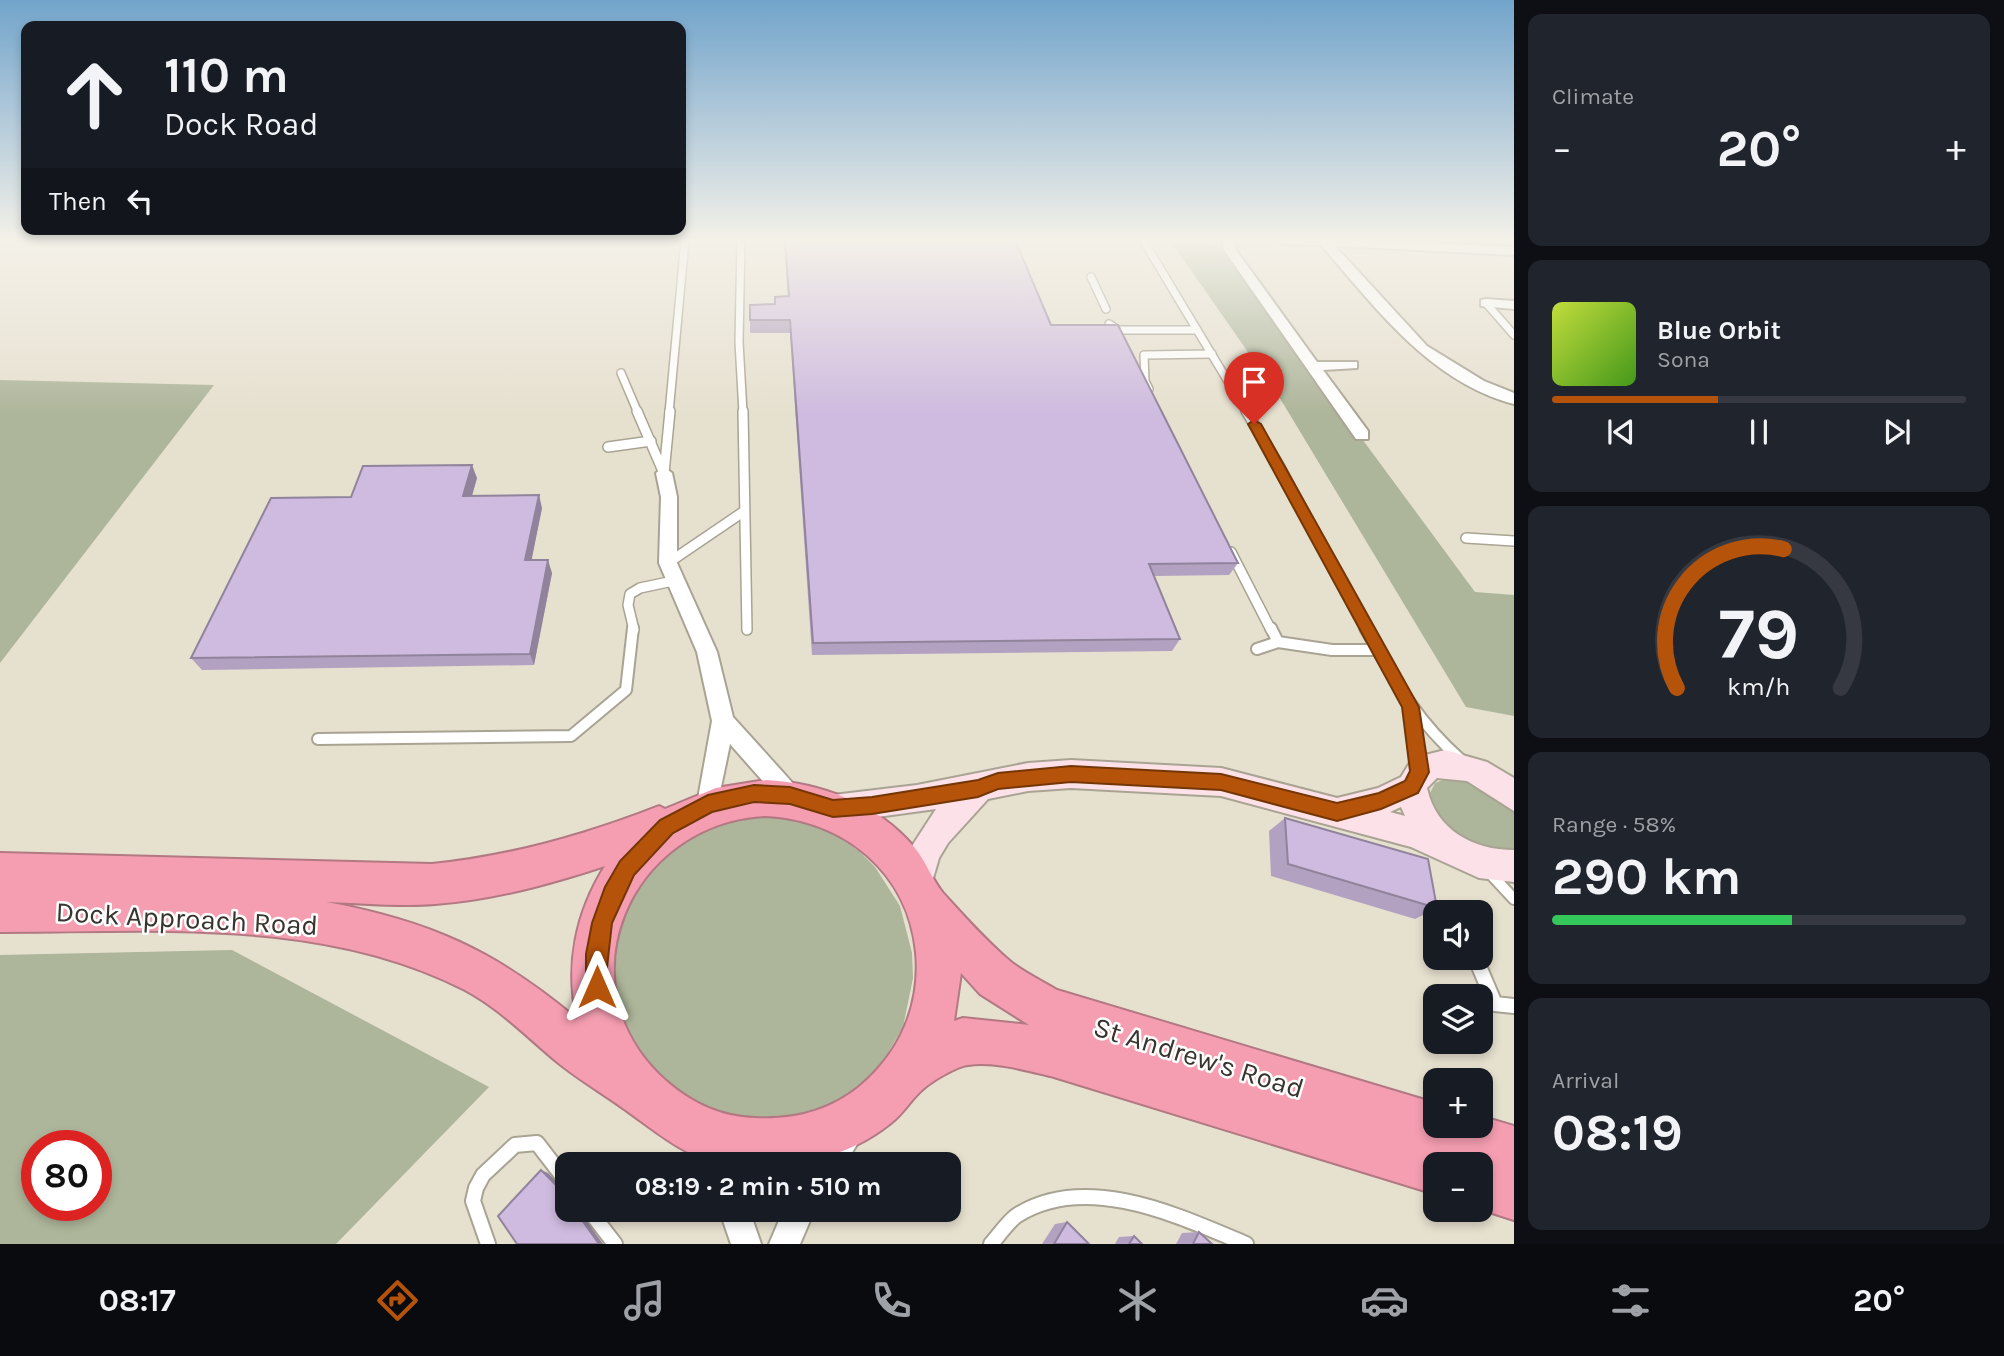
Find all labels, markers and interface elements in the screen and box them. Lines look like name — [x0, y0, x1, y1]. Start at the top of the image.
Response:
text: 110 m — [164, 47, 289, 104]
icon: ahead — [49, 49, 140, 140]
text: Climate — [1552, 83, 1634, 110]
text: Dock Road — [164, 106, 318, 143]
text: 20° — [1717, 118, 1801, 179]
text: − — [1552, 126, 1572, 171]
text: + — [1946, 126, 1966, 171]
icon: left — [121, 182, 159, 220]
text: Then — [49, 186, 107, 217]
text: Blue Orbit — [1657, 315, 1781, 346]
text: Sona — [1657, 346, 1710, 373]
pin — [1224, 352, 1284, 424]
icon: arrive — [1235, 363, 1273, 401]
icon: previous — [1602, 413, 1640, 451]
icon: pause — [1740, 413, 1778, 451]
icon: next — [1878, 413, 1916, 451]
text: 79 — [1719, 591, 1799, 676]
text: km/h — [1727, 672, 1791, 701]
text: Range · 58% — [1552, 811, 1676, 838]
text: 290 km — [1552, 846, 1741, 907]
street label: Dock Approach Road — [55, 895, 319, 942]
map controls — [1423, 900, 1493, 1222]
button: sound — [1423, 900, 1493, 970]
position arrow — [560, 950, 634, 1024]
button: layers — [1423, 984, 1493, 1054]
street label: St Andrew's Road — [1090, 1010, 1308, 1105]
text: Arrival — [1552, 1067, 1619, 1094]
button: + — [1423, 1068, 1493, 1138]
text: 08:19 — [1552, 1102, 1683, 1163]
speed limit sign: 80 — [21, 1130, 112, 1221]
button: − — [1423, 1152, 1493, 1222]
text: 08:19 · 2 min · 510 m — [635, 1171, 881, 1202]
icon: directions — [373, 1276, 422, 1325]
icon: music — [620, 1276, 669, 1325]
icon: phone — [867, 1276, 916, 1325]
icon: climate — [1113, 1276, 1162, 1325]
icon: car — [1360, 1276, 1409, 1325]
icon: filters — [1606, 1276, 1655, 1325]
text: 08:17 — [99, 1282, 176, 1319]
text: 20° — [1853, 1282, 1905, 1319]

